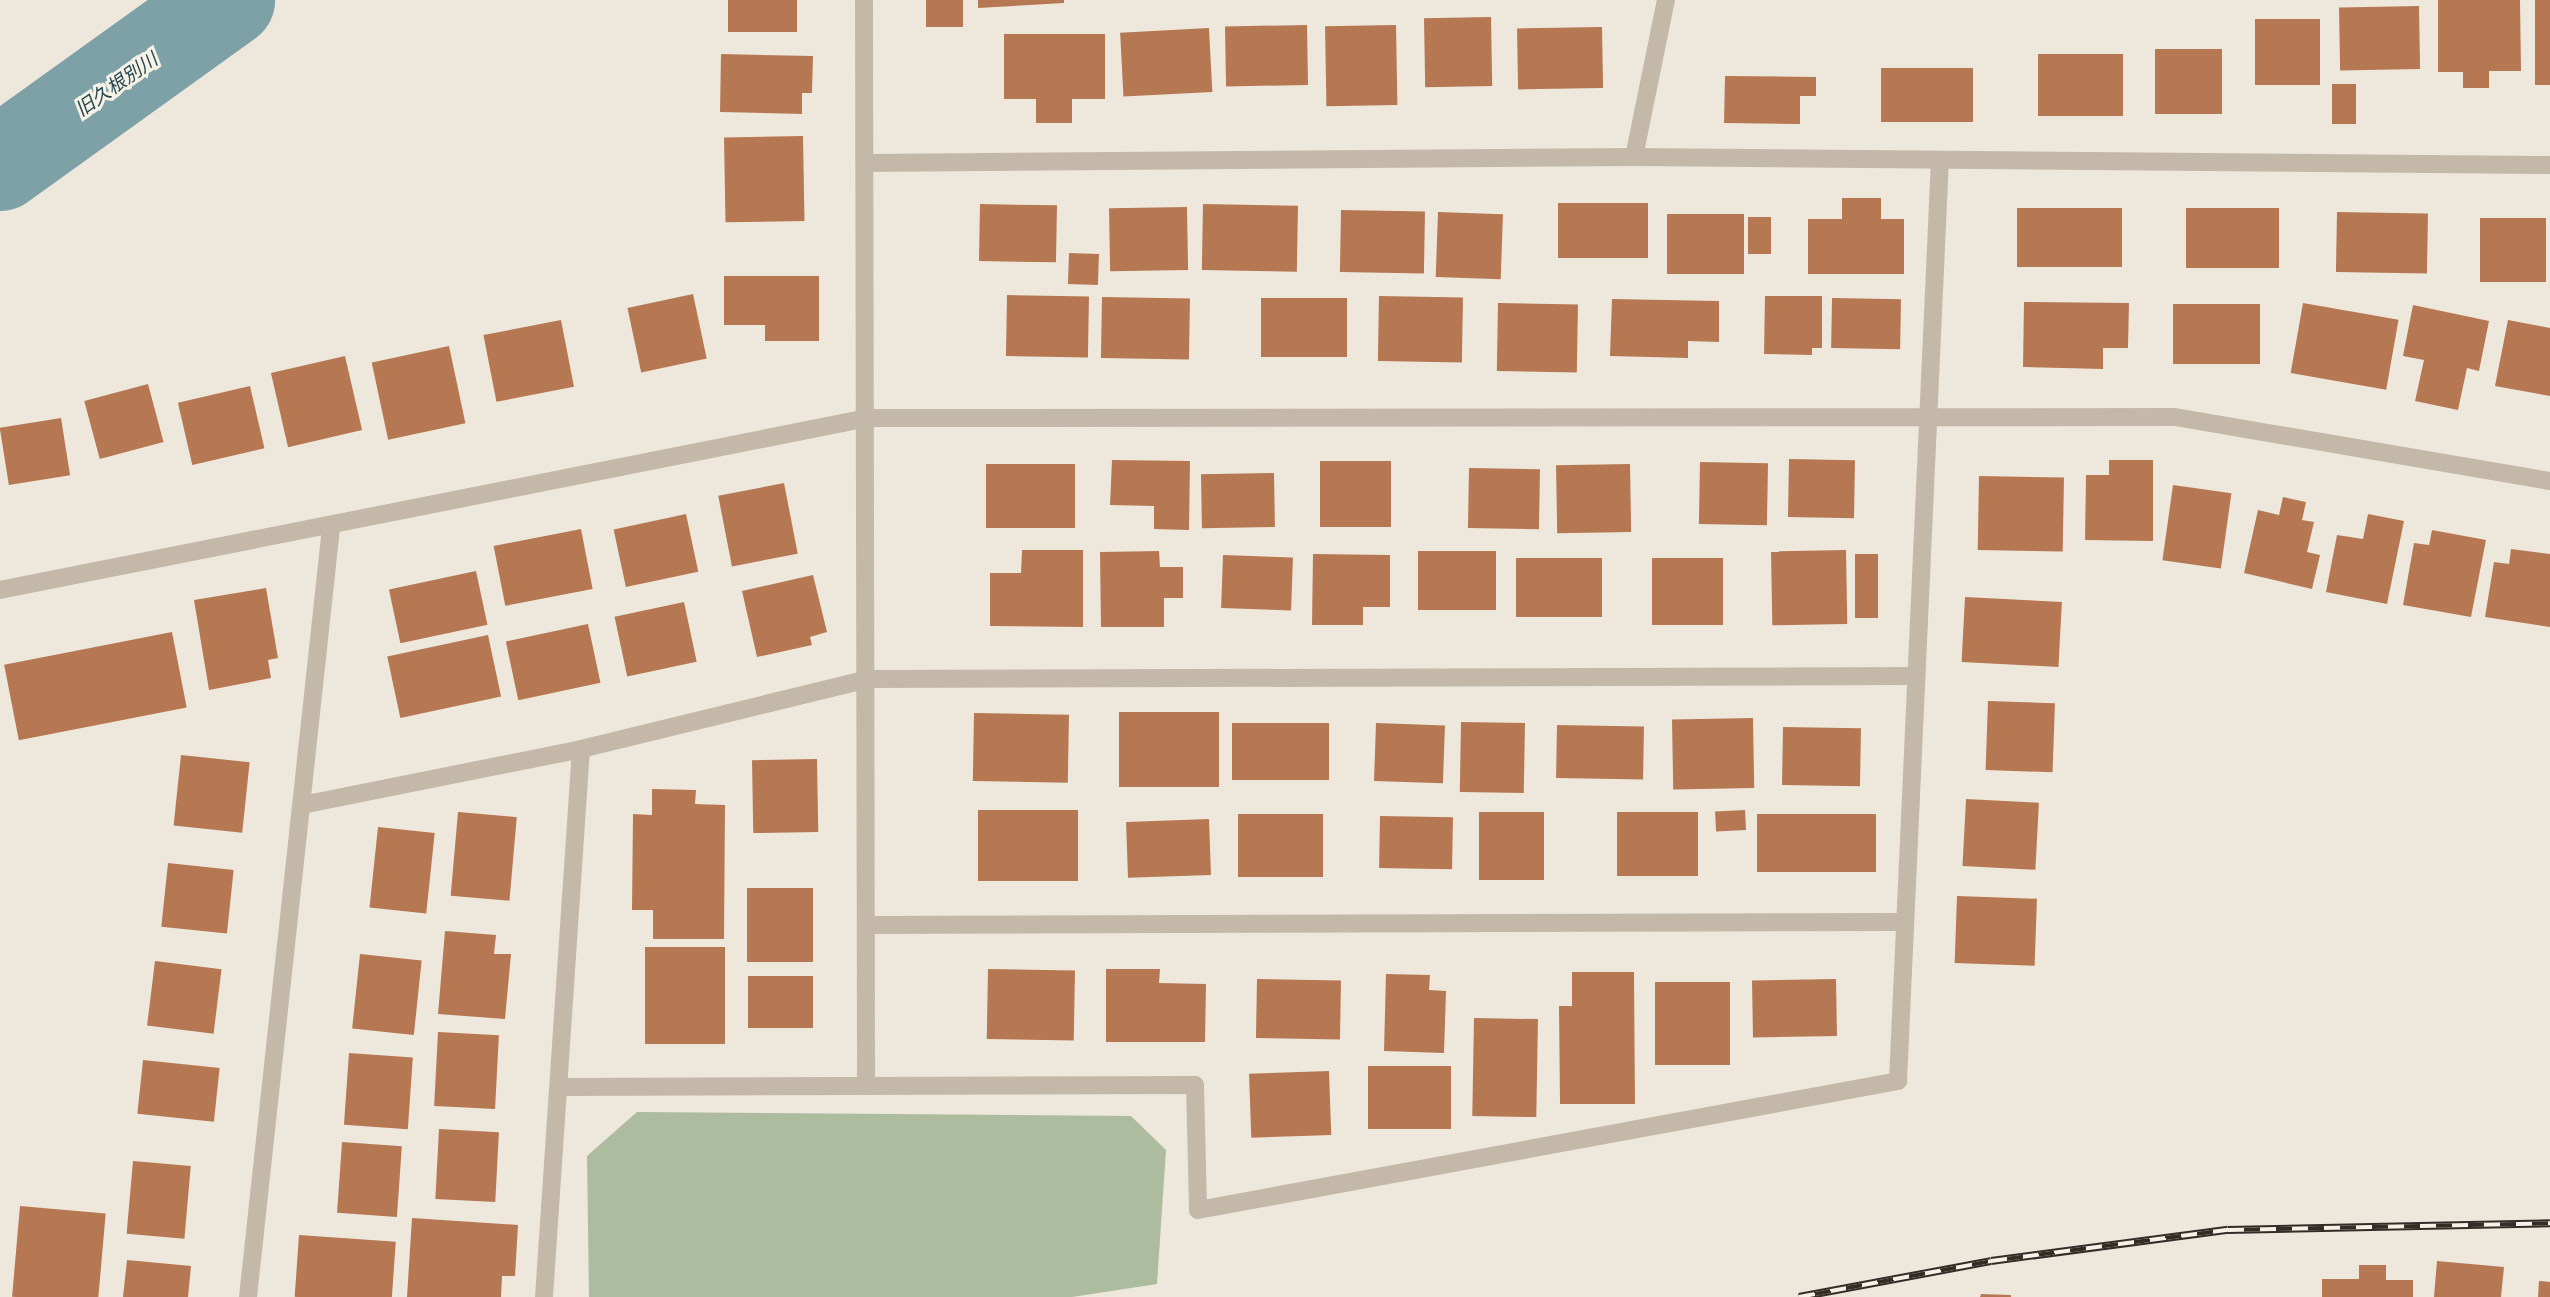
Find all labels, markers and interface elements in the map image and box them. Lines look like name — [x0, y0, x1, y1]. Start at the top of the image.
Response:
water label: 旧久根別川 — [71, 47, 161, 121]

